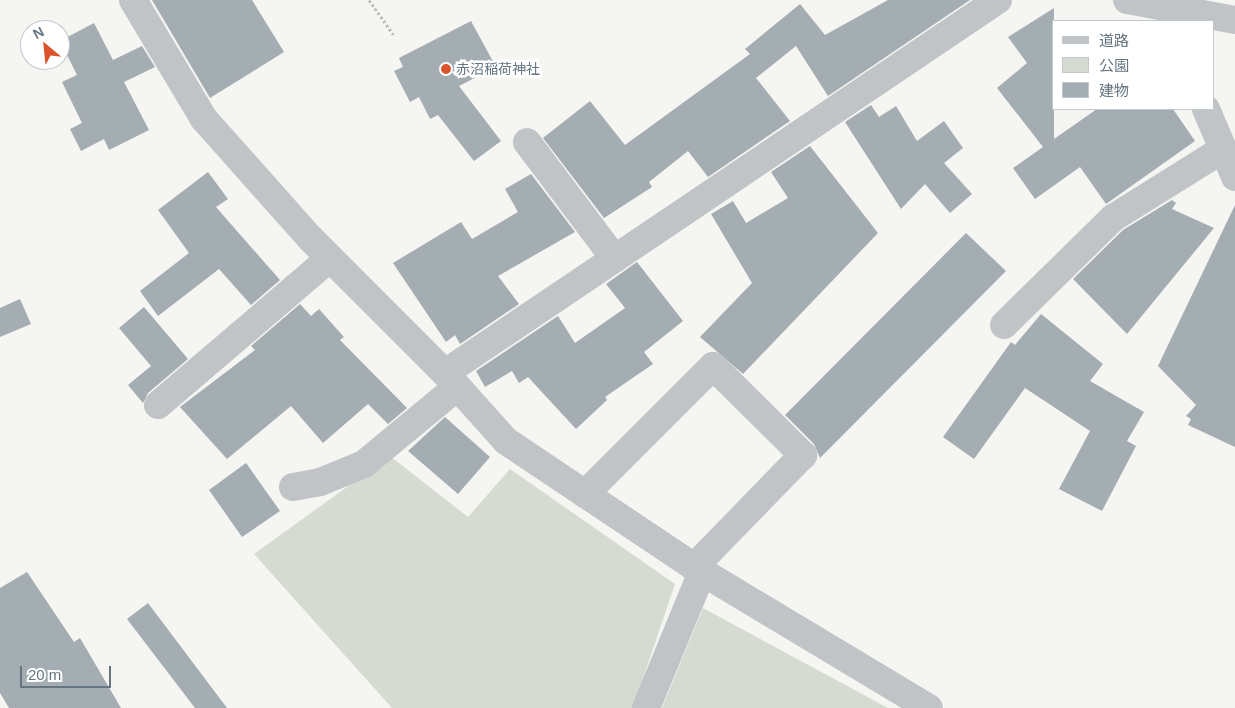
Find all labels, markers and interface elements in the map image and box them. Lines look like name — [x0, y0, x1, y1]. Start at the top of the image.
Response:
north arrow — [20, 20, 70, 70]
legend — [1052, 20, 1215, 110]
text: N — [30, 23, 47, 42]
text: 道路 — [1099, 32, 1129, 49]
text: 公園 — [1099, 57, 1129, 74]
place label: 赤沼稲荷神社 — [456, 61, 540, 77]
marker: 赤沼稲荷神社 — [440, 63, 452, 75]
text: 建物 — [1099, 82, 1129, 99]
scale bar — [22, 656, 114, 688]
text: 20 m — [28, 666, 61, 683]

